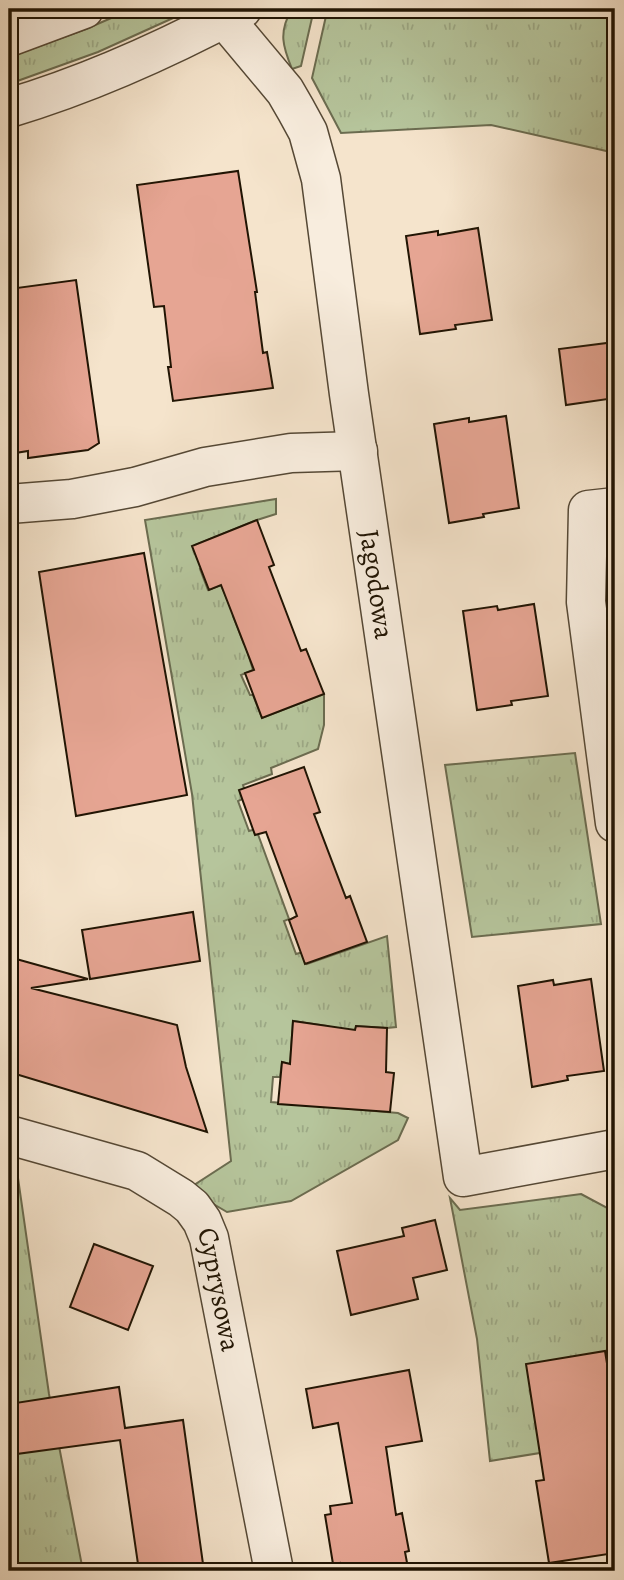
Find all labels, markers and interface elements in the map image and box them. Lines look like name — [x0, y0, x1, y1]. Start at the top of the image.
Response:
street label: Jagodowa — [350, 527, 403, 642]
street label: Cyprysowa — [188, 1221, 250, 1355]

